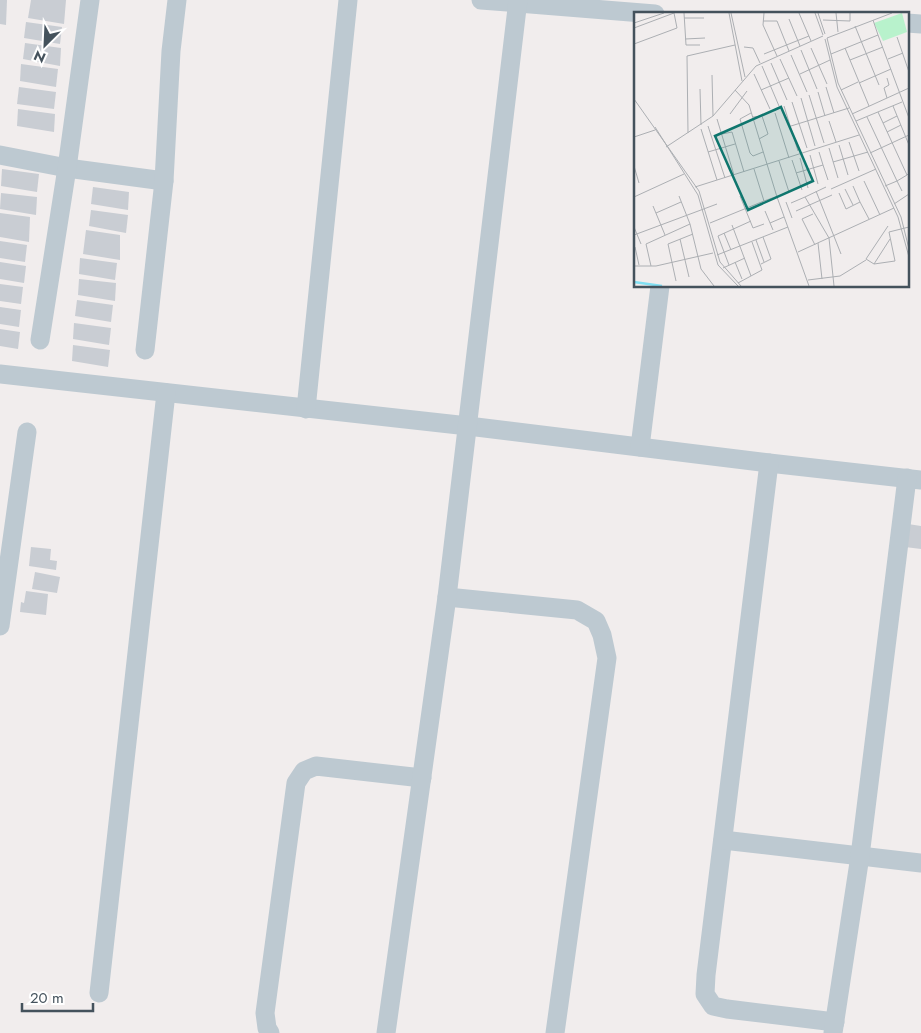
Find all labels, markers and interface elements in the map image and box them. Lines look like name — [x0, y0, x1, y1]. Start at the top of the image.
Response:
inset map — [634, 12, 908, 288]
north arrow — [20, 20, 70, 70]
text: N — [31, 45, 49, 68]
scale bar — [22, 980, 94, 1012]
text: 20 m — [30, 987, 64, 1009]

